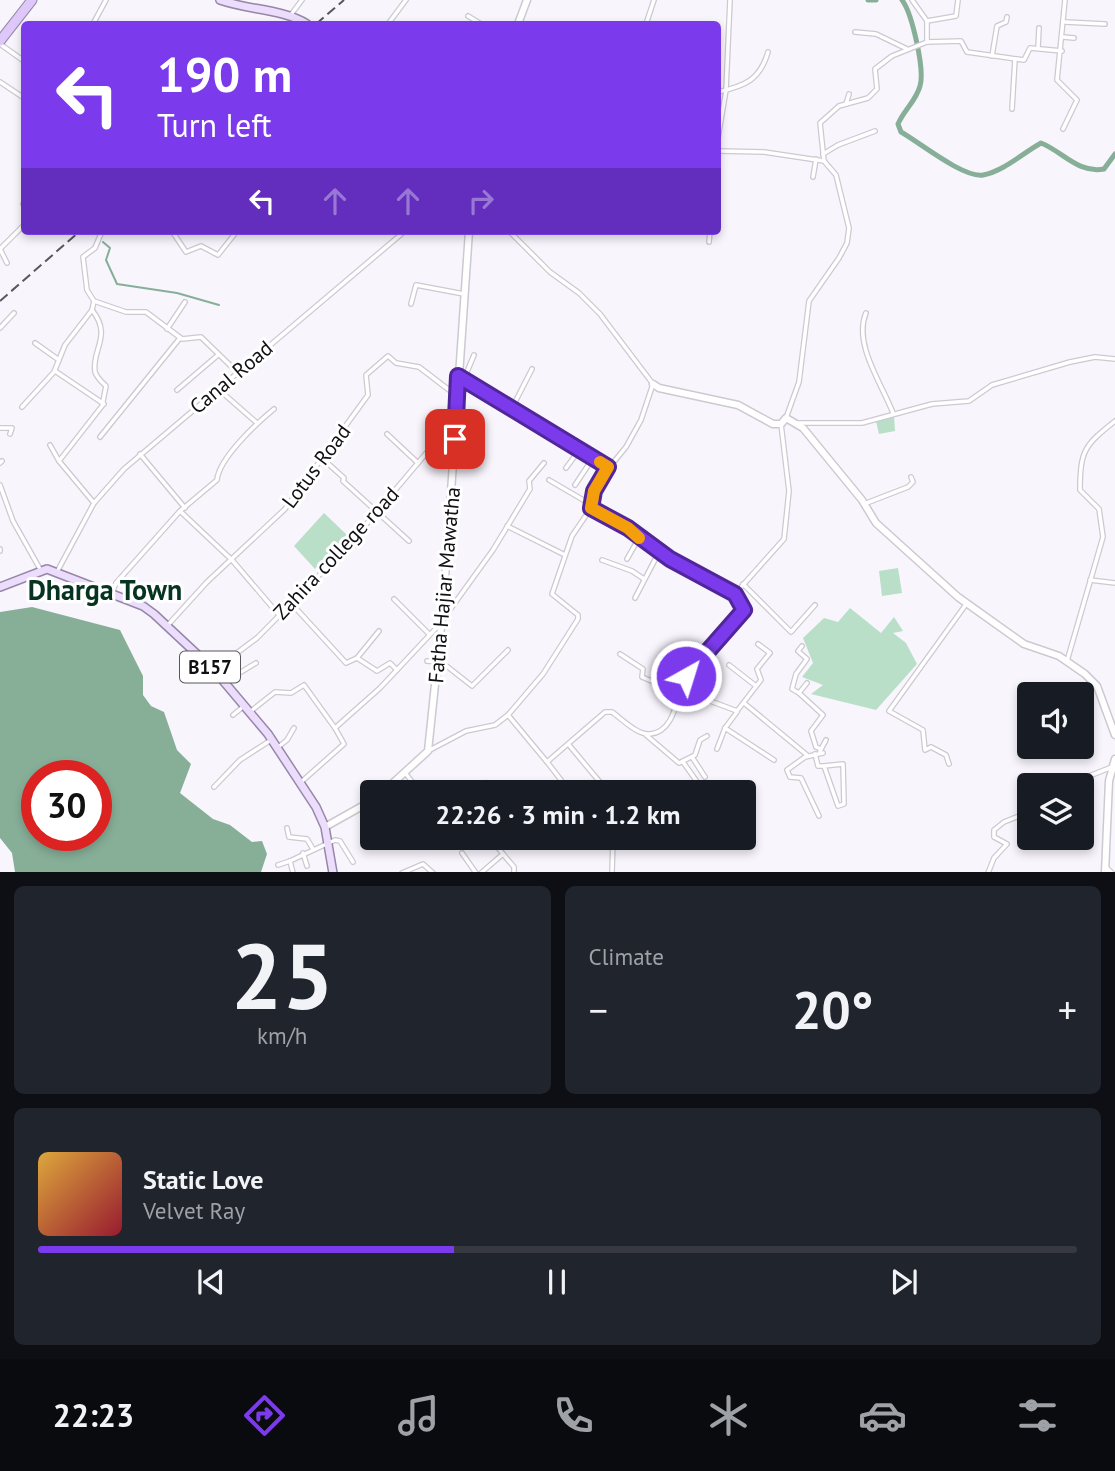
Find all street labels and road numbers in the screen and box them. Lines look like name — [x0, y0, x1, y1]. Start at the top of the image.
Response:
street label: Canal Road — [184, 334, 278, 420]
street label: Lotus Road — [276, 419, 356, 513]
street label: Zahira college road — [267, 481, 405, 625]
street label: Fatha Hajiar Mawatha — [422, 486, 466, 684]
road number: B157 — [180, 652, 240, 682]

